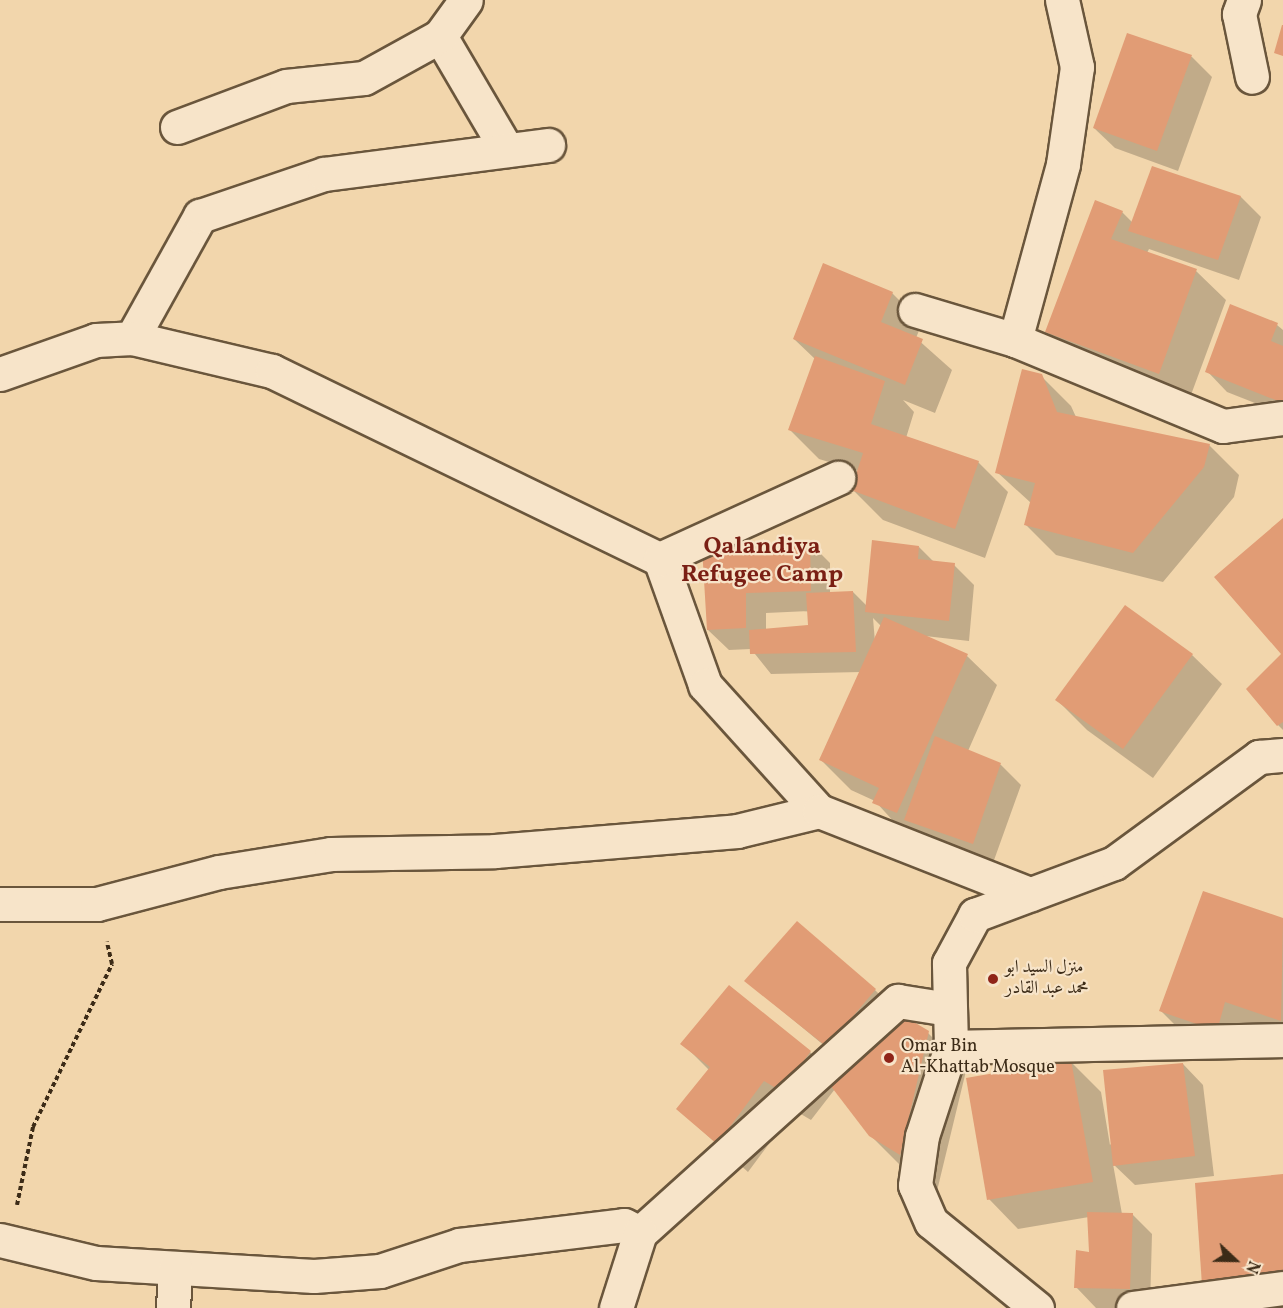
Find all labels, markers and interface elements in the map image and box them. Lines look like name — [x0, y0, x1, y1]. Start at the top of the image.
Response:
district label: Qalandiya Refugee Camp — [681, 534, 843, 590]
place label: منزل السيد ابو محمد عبد القادر — [1005, 958, 1089, 1000]
marker: منزل السيد ابو محمد عبد القادر — [986, 972, 1000, 986]
place label: Omar Bin Al-Khattab Mosque — [901, 1037, 1055, 1080]
marker: Omar Bin Al-Khattab Mosque — [882, 1051, 896, 1065]
north arrow — [1205, 1230, 1265, 1290]
text: N — [1239, 1257, 1264, 1276]

